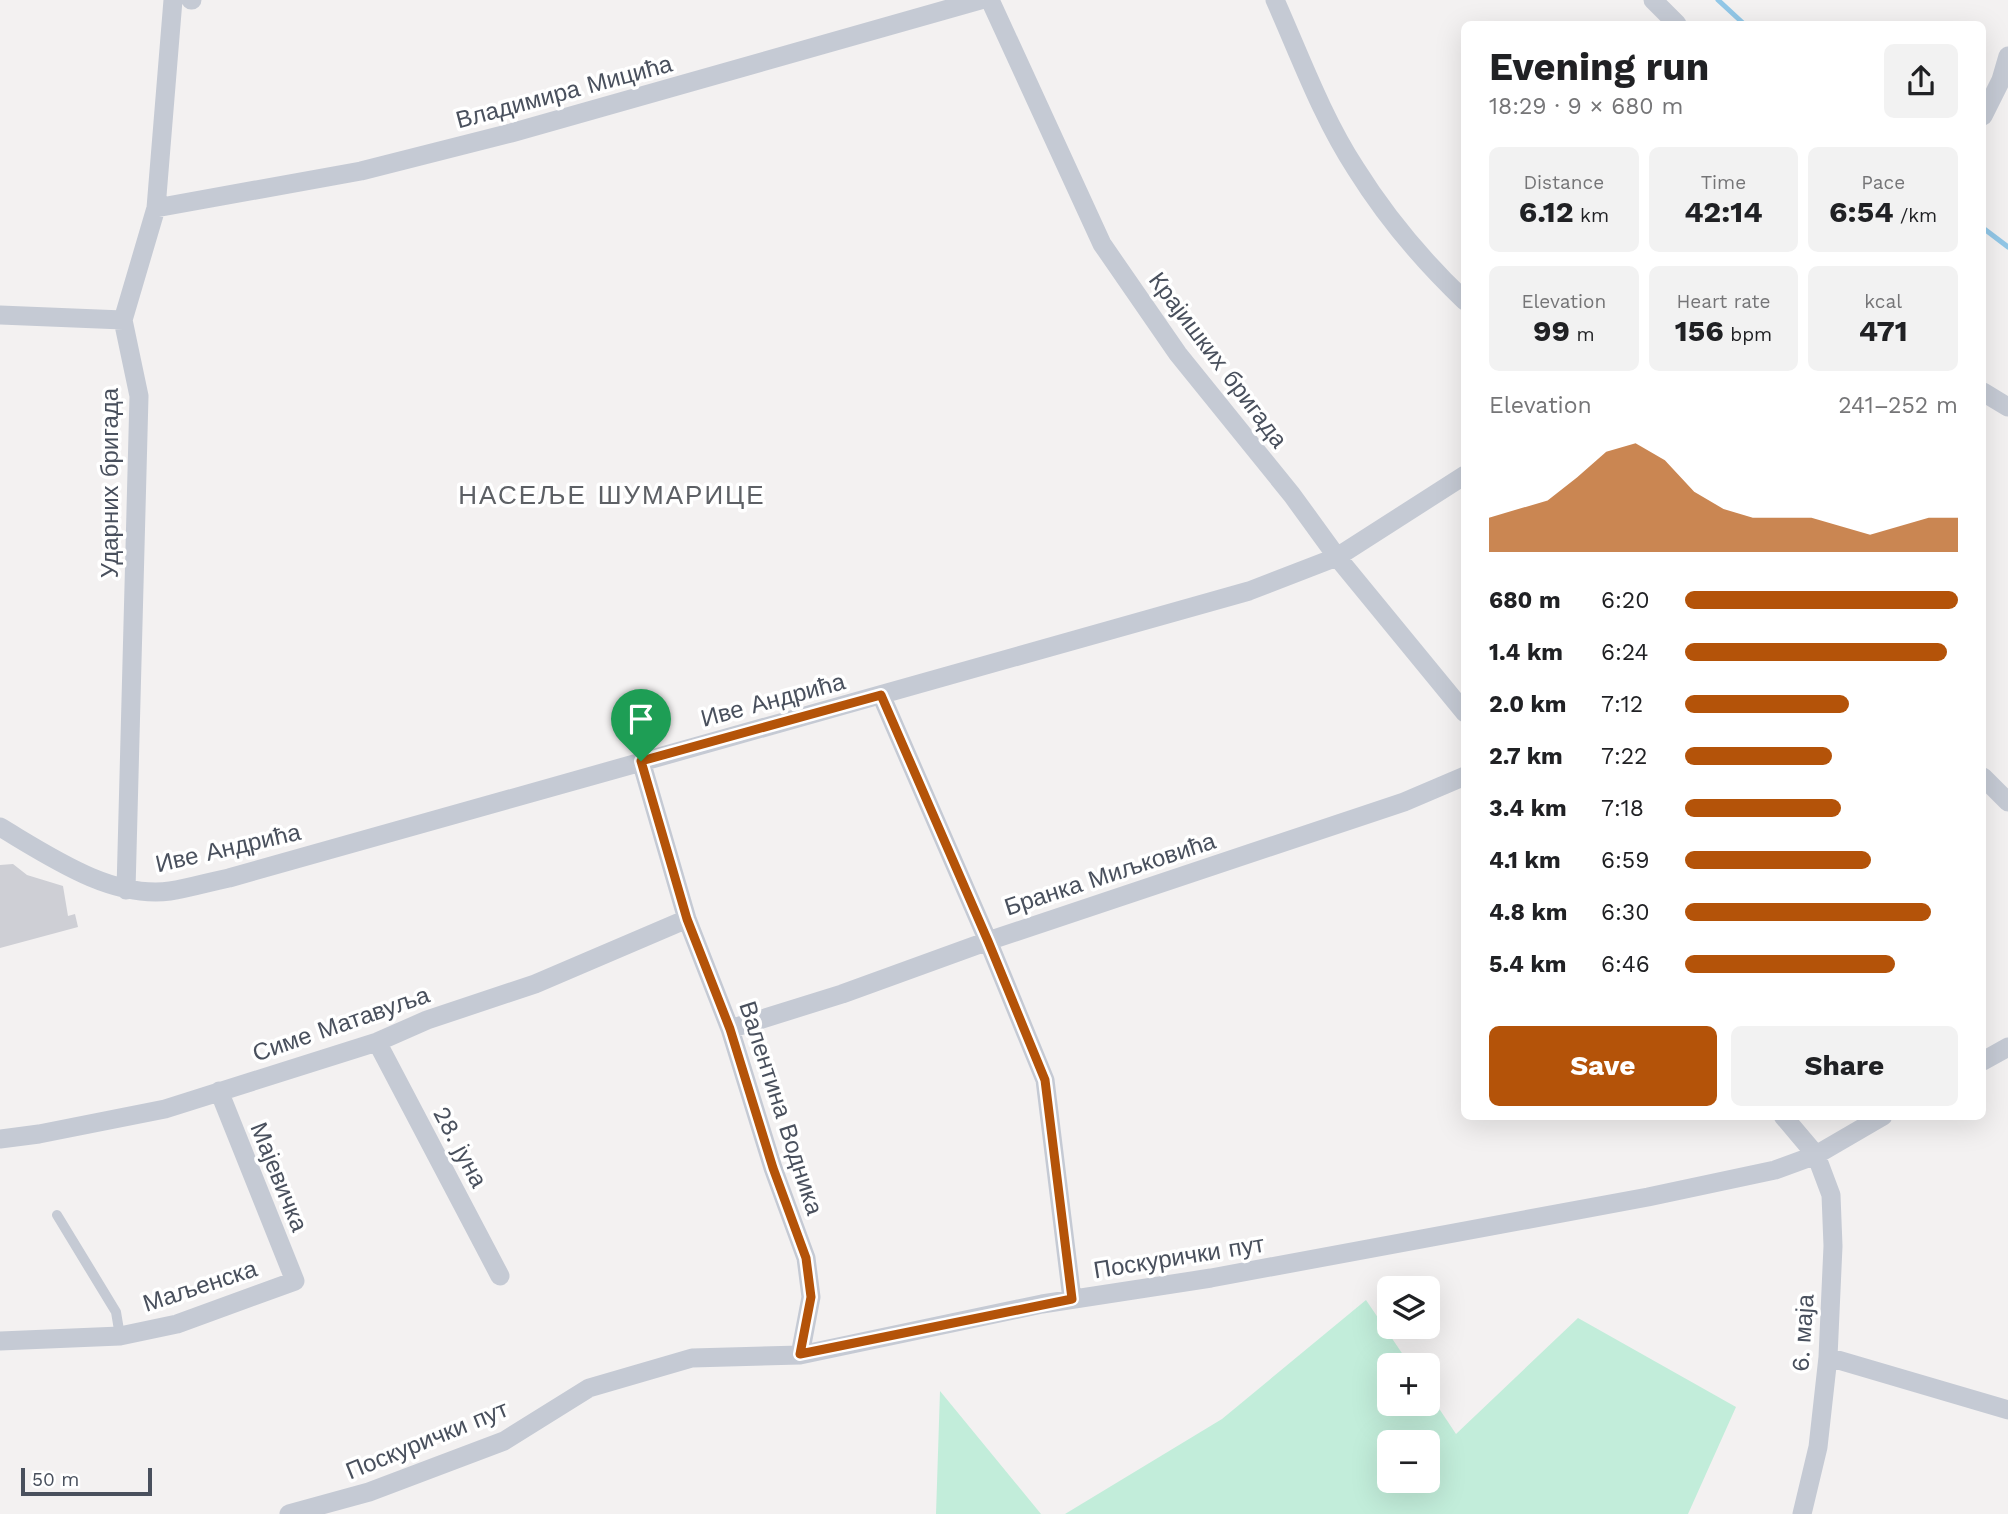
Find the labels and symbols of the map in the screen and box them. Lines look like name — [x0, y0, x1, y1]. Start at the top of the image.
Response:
street label: Владимира Мицића — [453, 49, 676, 134]
street label: Крајишких бригада — [1143, 267, 1293, 454]
street label: Ударних бригада — [96, 387, 124, 578]
district label: НАСЕЉЕ ШУМАРИЦЕ — [458, 480, 766, 510]
street label: Иве Андрића — [698, 667, 849, 733]
pin — [611, 689, 671, 761]
street label: Иве Андрића — [153, 818, 304, 878]
street label: Бранка Миљковића — [1001, 826, 1220, 921]
street label: Симе Матавуља — [249, 980, 434, 1067]
street label: Валентина Водника — [733, 998, 829, 1219]
street label: 28. јуна — [427, 1102, 493, 1193]
street label: Мајевичка — [244, 1118, 314, 1236]
street label: Поскурички пут — [1092, 1230, 1266, 1284]
street label: Маљенска — [139, 1254, 261, 1318]
street label: 6. маја — [1786, 1293, 1820, 1373]
street label: Поскурички пут — [342, 1395, 512, 1485]
scale bar — [21, 1465, 152, 1497]

